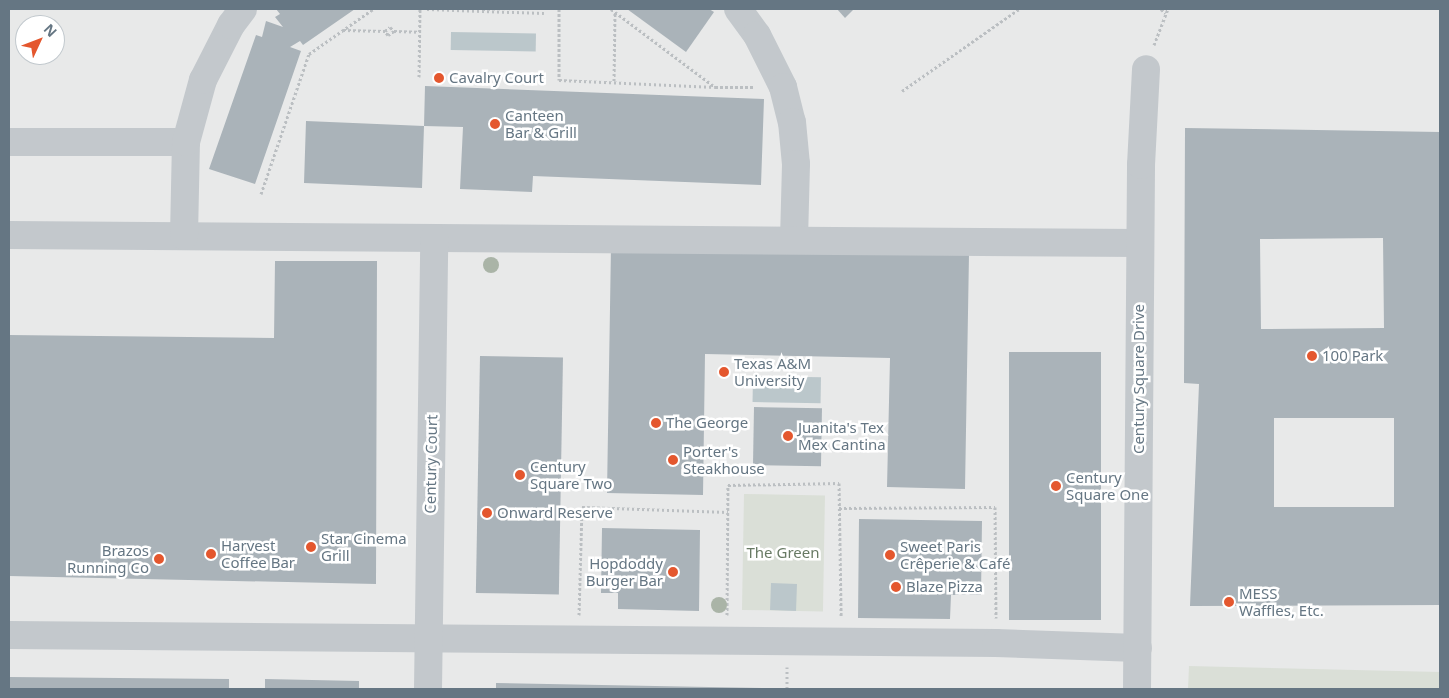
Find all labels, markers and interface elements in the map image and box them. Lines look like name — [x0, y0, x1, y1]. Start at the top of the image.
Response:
north arrow — [15, 15, 65, 65]
text: N — [40, 19, 61, 41]
place label: Cavalry Court — [449, 69, 544, 87]
marker: Cavalry Court — [433, 72, 445, 84]
place label: Canteen Bar & Grill — [505, 106, 577, 141]
marker: Canteen Bar & Grill — [489, 118, 501, 130]
street label: Century Square Drive — [1130, 304, 1148, 454]
place label: 100 Park — [1322, 347, 1383, 365]
marker: 100 Park — [1306, 350, 1318, 362]
place label: Texas A&M University — [734, 354, 811, 389]
marker: Texas A&M University — [718, 366, 730, 378]
street label: Century Court — [421, 414, 441, 514]
place label: The George — [666, 414, 748, 432]
marker: The George — [650, 417, 662, 429]
place label: Juanita's Tex Mex Cantina — [798, 418, 886, 453]
marker: Juanita's Tex Mex Cantina — [782, 430, 794, 442]
place label: Porter's Steakhouse — [683, 442, 765, 477]
marker: Porter's Steakhouse — [667, 454, 679, 466]
place label: Century Square Two — [530, 457, 612, 492]
place label: Century Square One — [1066, 468, 1149, 503]
marker: Century Square Two — [514, 469, 526, 481]
marker: Century Square One — [1050, 480, 1062, 492]
place label: Onward Reserve — [497, 504, 613, 522]
marker: Onward Reserve — [481, 507, 493, 519]
place label: Star Cinema Grill — [321, 529, 407, 564]
place label: Harvest Coffee Bar — [221, 536, 295, 571]
place label: Sweet Paris Crêperie & Café — [900, 537, 1010, 572]
place label: Brazos Running Co — [67, 541, 149, 576]
marker: Star Cinema Grill — [305, 541, 317, 553]
park label: The Green — [747, 544, 819, 562]
marker: Harvest Coffee Bar — [205, 548, 217, 560]
marker: Sweet Paris Crêperie & Café — [884, 549, 896, 561]
marker: Brazos Running Co — [153, 553, 165, 565]
place label: Hopdoddy Burger Bar — [586, 554, 663, 589]
marker: Hopdoddy Burger Bar — [667, 566, 679, 578]
place label: Blaze Pizza — [906, 578, 983, 596]
marker: Blaze Pizza — [890, 581, 902, 593]
place label: MESS Waffles, Etc. — [1239, 584, 1324, 619]
marker: MESS Waffles, Etc. — [1223, 596, 1235, 608]

